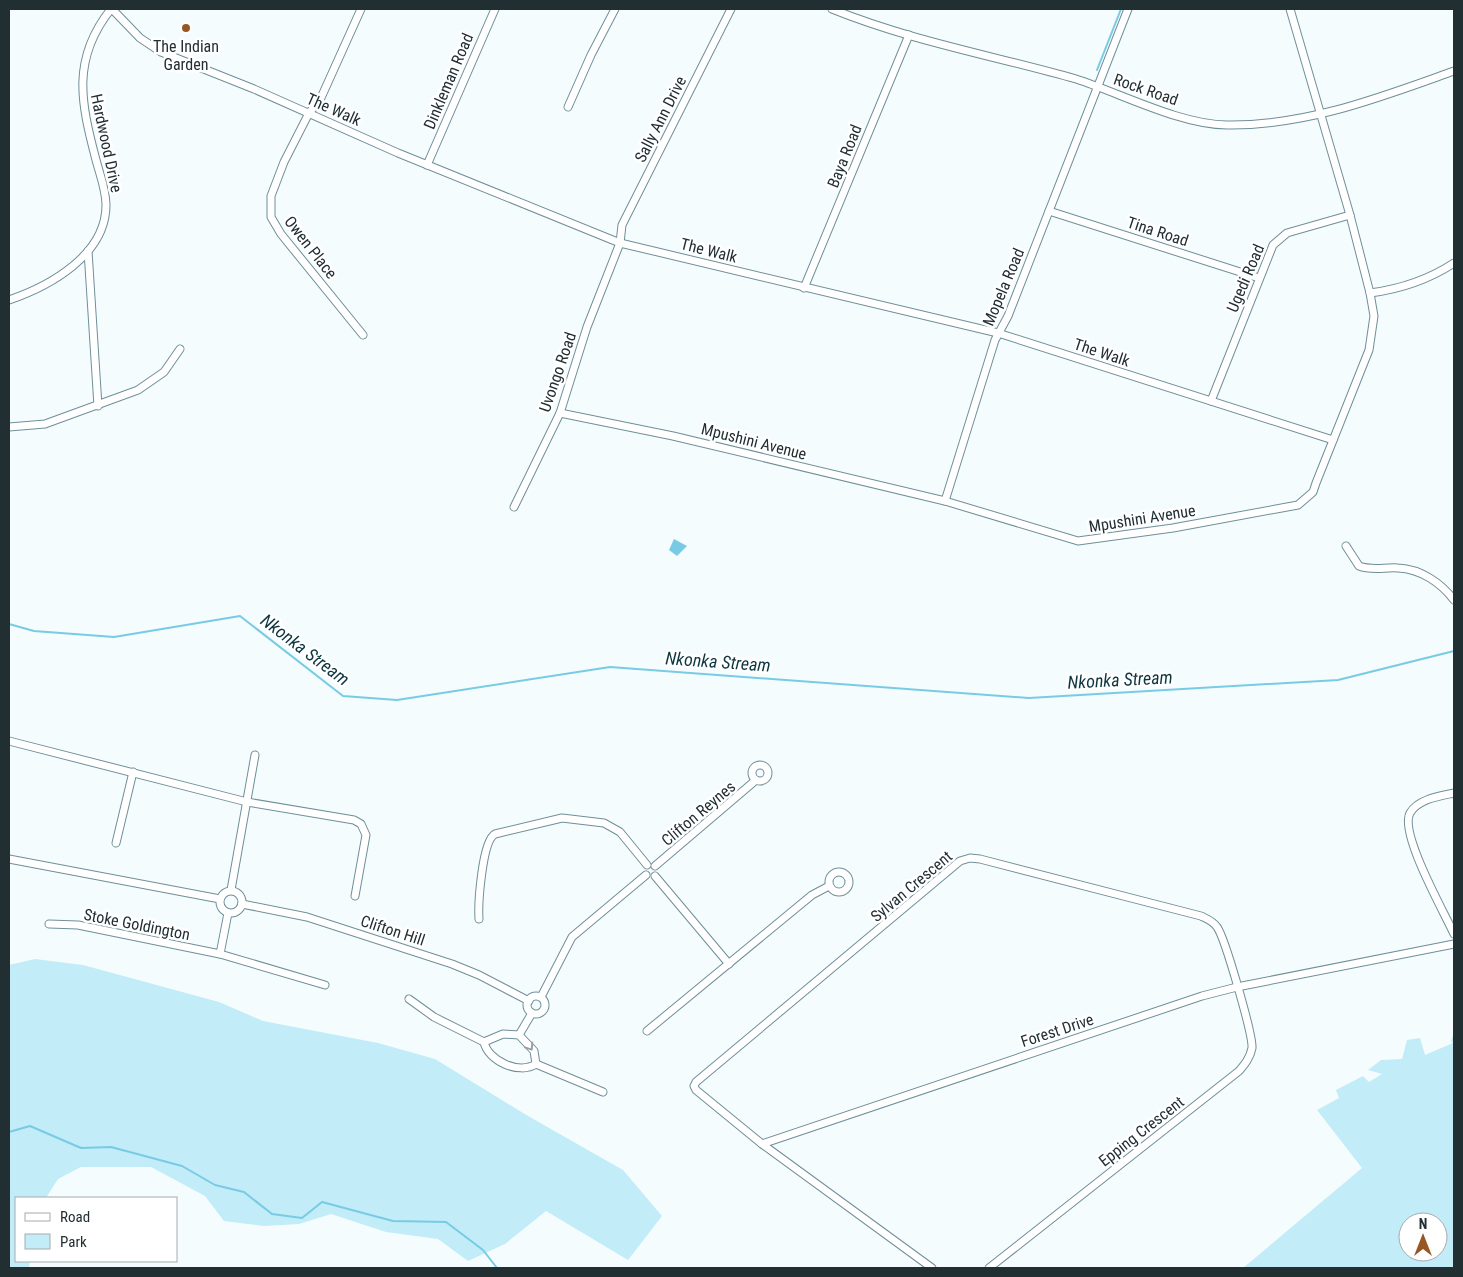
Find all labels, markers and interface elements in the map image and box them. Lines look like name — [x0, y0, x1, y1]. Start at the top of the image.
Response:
marker: The Indian Garden — [180, 22, 192, 34]
street label: Dinkleman Road — [420, 30, 477, 132]
place label: The Indian Garden — [153, 37, 219, 74]
street label: Rock Road — [1111, 70, 1181, 109]
street label: Sally Ann Drive — [631, 73, 690, 165]
street label: The Walk — [304, 89, 365, 130]
street label: Hardwood Drive — [87, 92, 126, 194]
street label: Baya Road — [823, 122, 866, 190]
street label: Owen Place — [280, 212, 341, 282]
street label: Tina Road — [1125, 213, 1191, 250]
street label: The Walk — [679, 234, 740, 267]
street label: Ugedi Road — [1223, 241, 1268, 315]
street label: Mopela Road — [979, 245, 1028, 329]
street label: Uvongo Road — [535, 330, 580, 415]
street label: The Walk — [1071, 335, 1133, 371]
street label: Mpushini Avenue — [699, 419, 808, 464]
street label: Mpushini Avenue — [1087, 501, 1197, 536]
water label: Nkonka Stream — [257, 610, 354, 690]
water label: Nkonka Stream — [665, 647, 771, 676]
water label: Nkonka Stream — [1067, 666, 1173, 693]
street label: Clifton Reynes — [658, 777, 739, 850]
street label: Sylvan Crescent — [867, 847, 956, 926]
street label: Stoke Goldington — [82, 905, 192, 944]
street label: Clifton Hill — [358, 911, 427, 950]
street label: Forest Drive — [1018, 1010, 1096, 1051]
one-way arrow — [524, 1041, 533, 1051]
street label: Epping Crescent — [1095, 1092, 1188, 1170]
legend — [15, 1197, 178, 1262]
text: Road — [60, 1208, 90, 1226]
north arrow — [1398, 1212, 1448, 1262]
text: N — [1419, 1216, 1427, 1232]
text: Park — [60, 1233, 87, 1251]

